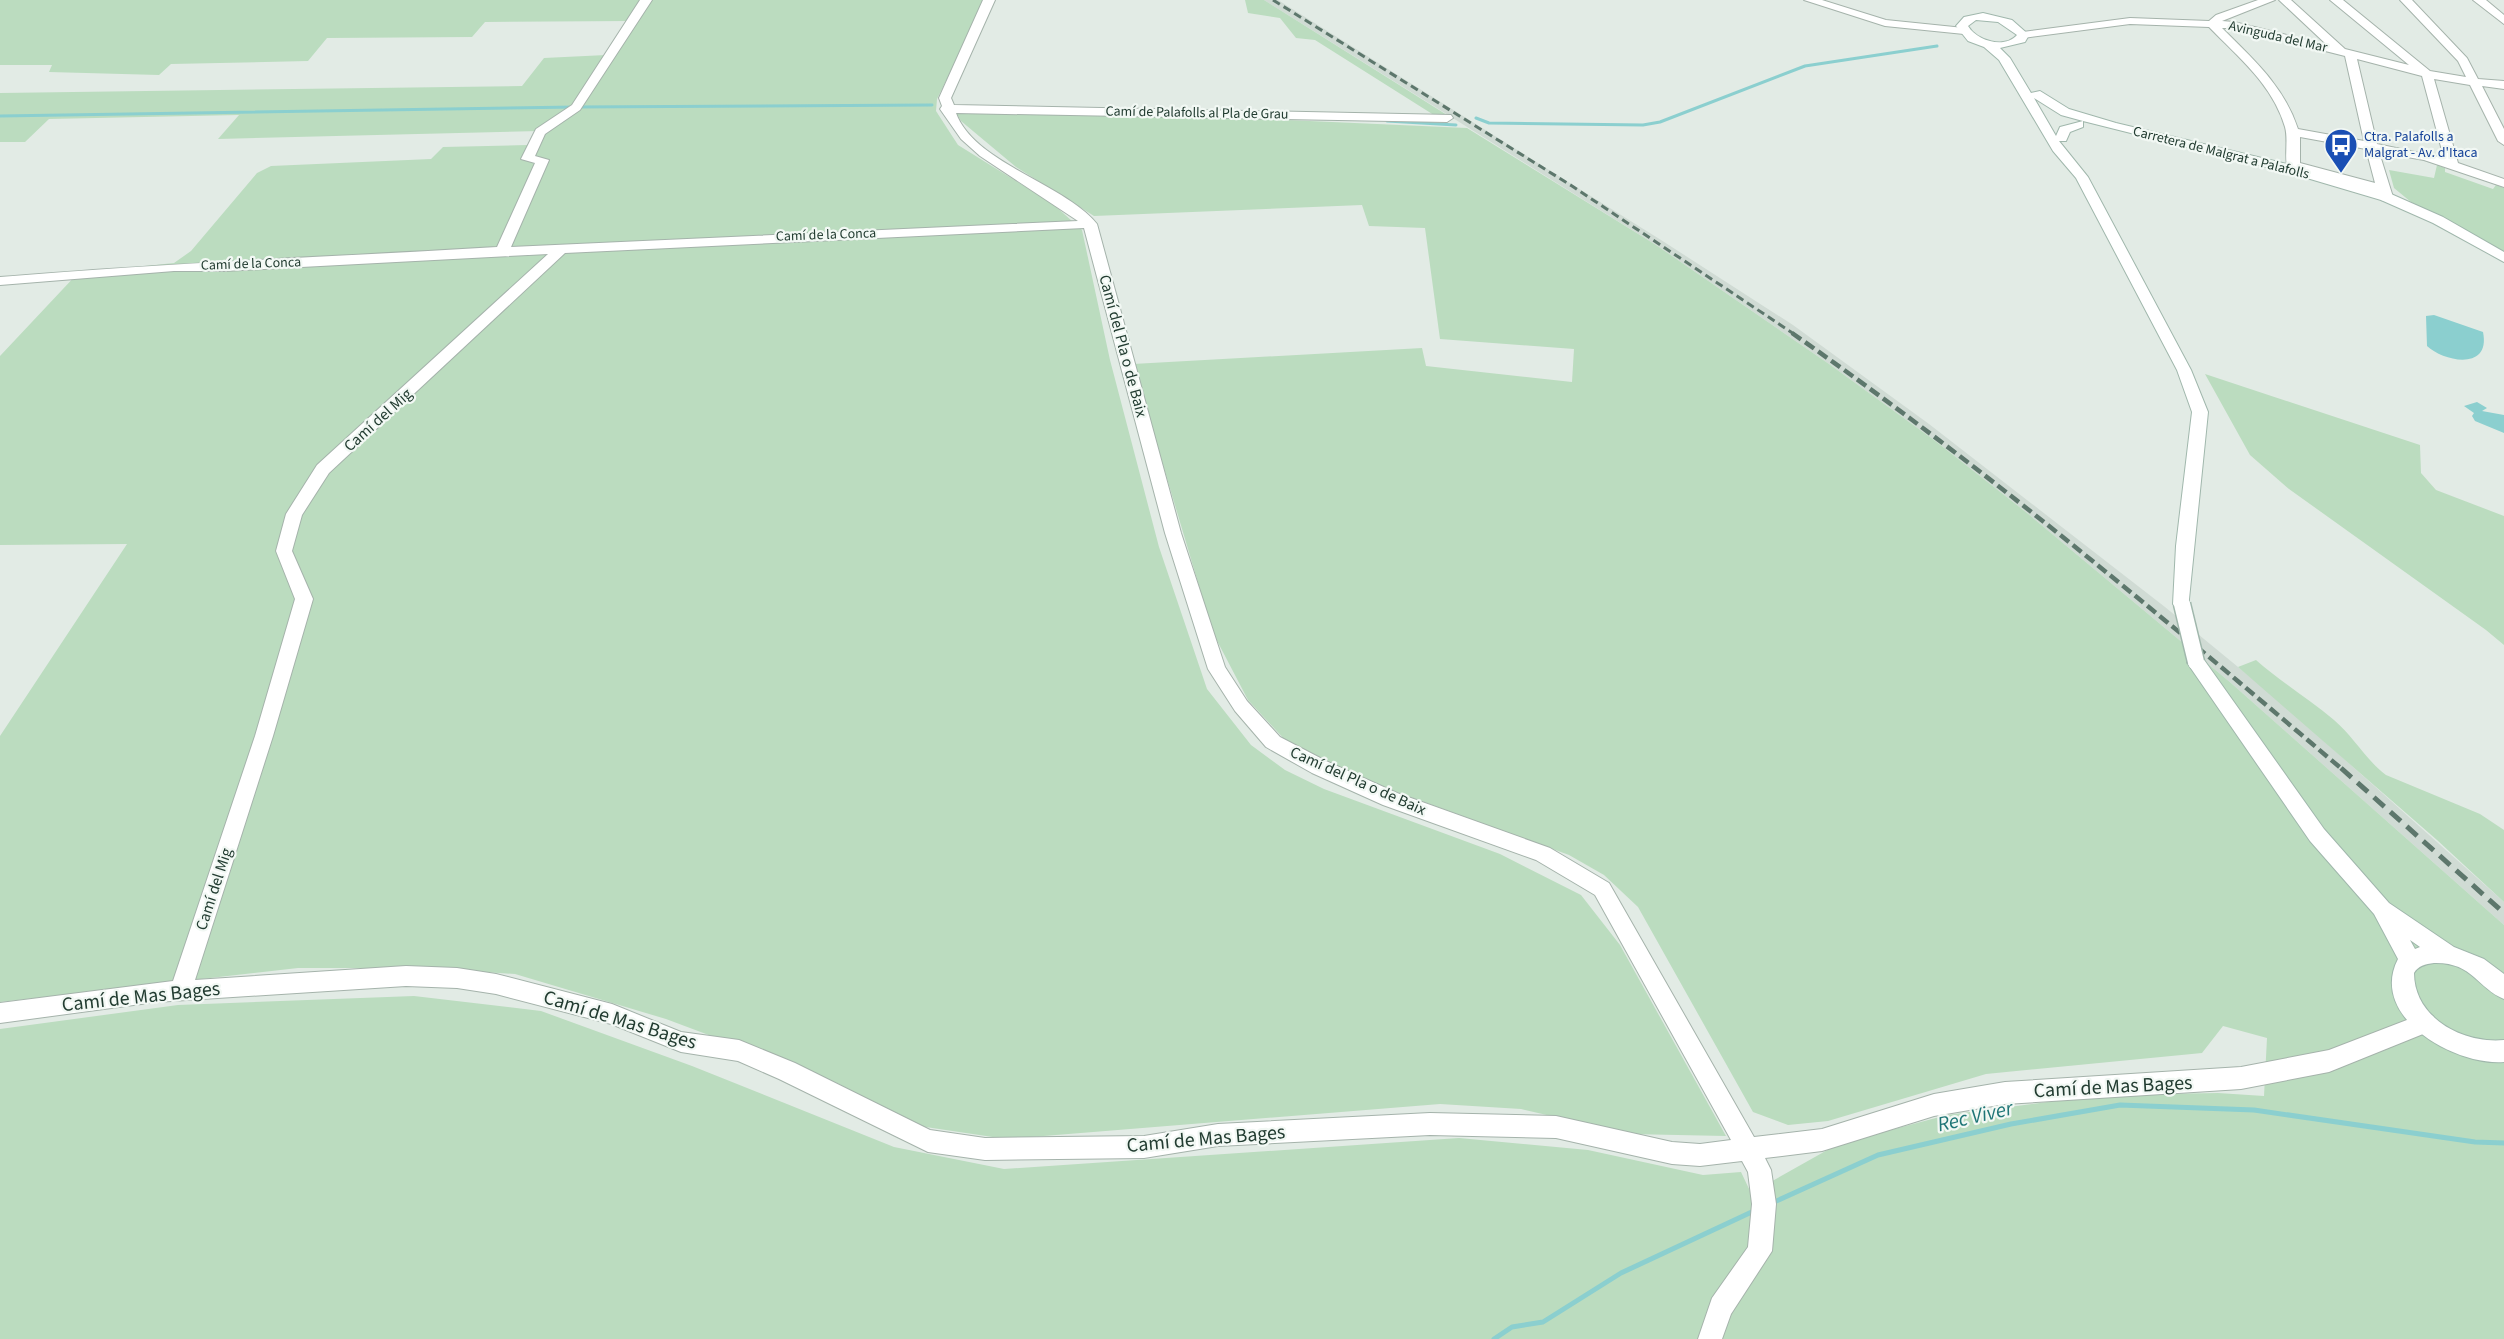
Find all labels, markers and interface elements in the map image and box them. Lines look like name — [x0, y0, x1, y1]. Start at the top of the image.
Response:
street label: Avinguda del Mar — [2227, 16, 2329, 58]
street label: Camí de Palafolls al Pla de Grau — [1105, 101, 1289, 125]
street label: Carretera de Malgrat a Palafolls — [2131, 121, 2311, 185]
bus stop icon: Ctra. Palafolls a Malgrat - Av. d'Itaca — [2323, 127, 2359, 174]
place label: Ctra. Palafolls a Malgrat - Av. d'Itaca — [2364, 127, 2478, 163]
street label: Camí de la Conca — [775, 223, 877, 247]
street label: Camí de la Conca — [200, 252, 302, 276]
street label: Camí del Pla o de Baix — [1093, 272, 1153, 420]
street label: Camí del Mig — [339, 383, 417, 457]
street label: Camí del Pla o de Baix — [1287, 741, 1429, 821]
street label: Camí del Mig — [190, 845, 238, 933]
street label: Camí de Mas Bages — [60, 975, 222, 1019]
street label: Camí de Mas Bages — [540, 983, 700, 1057]
street label: Camí de Mas Bages — [2033, 1069, 2193, 1105]
water label: Rec Viver — [1934, 1093, 2017, 1139]
street label: Camí de Mas Bages — [1126, 1118, 1286, 1160]

